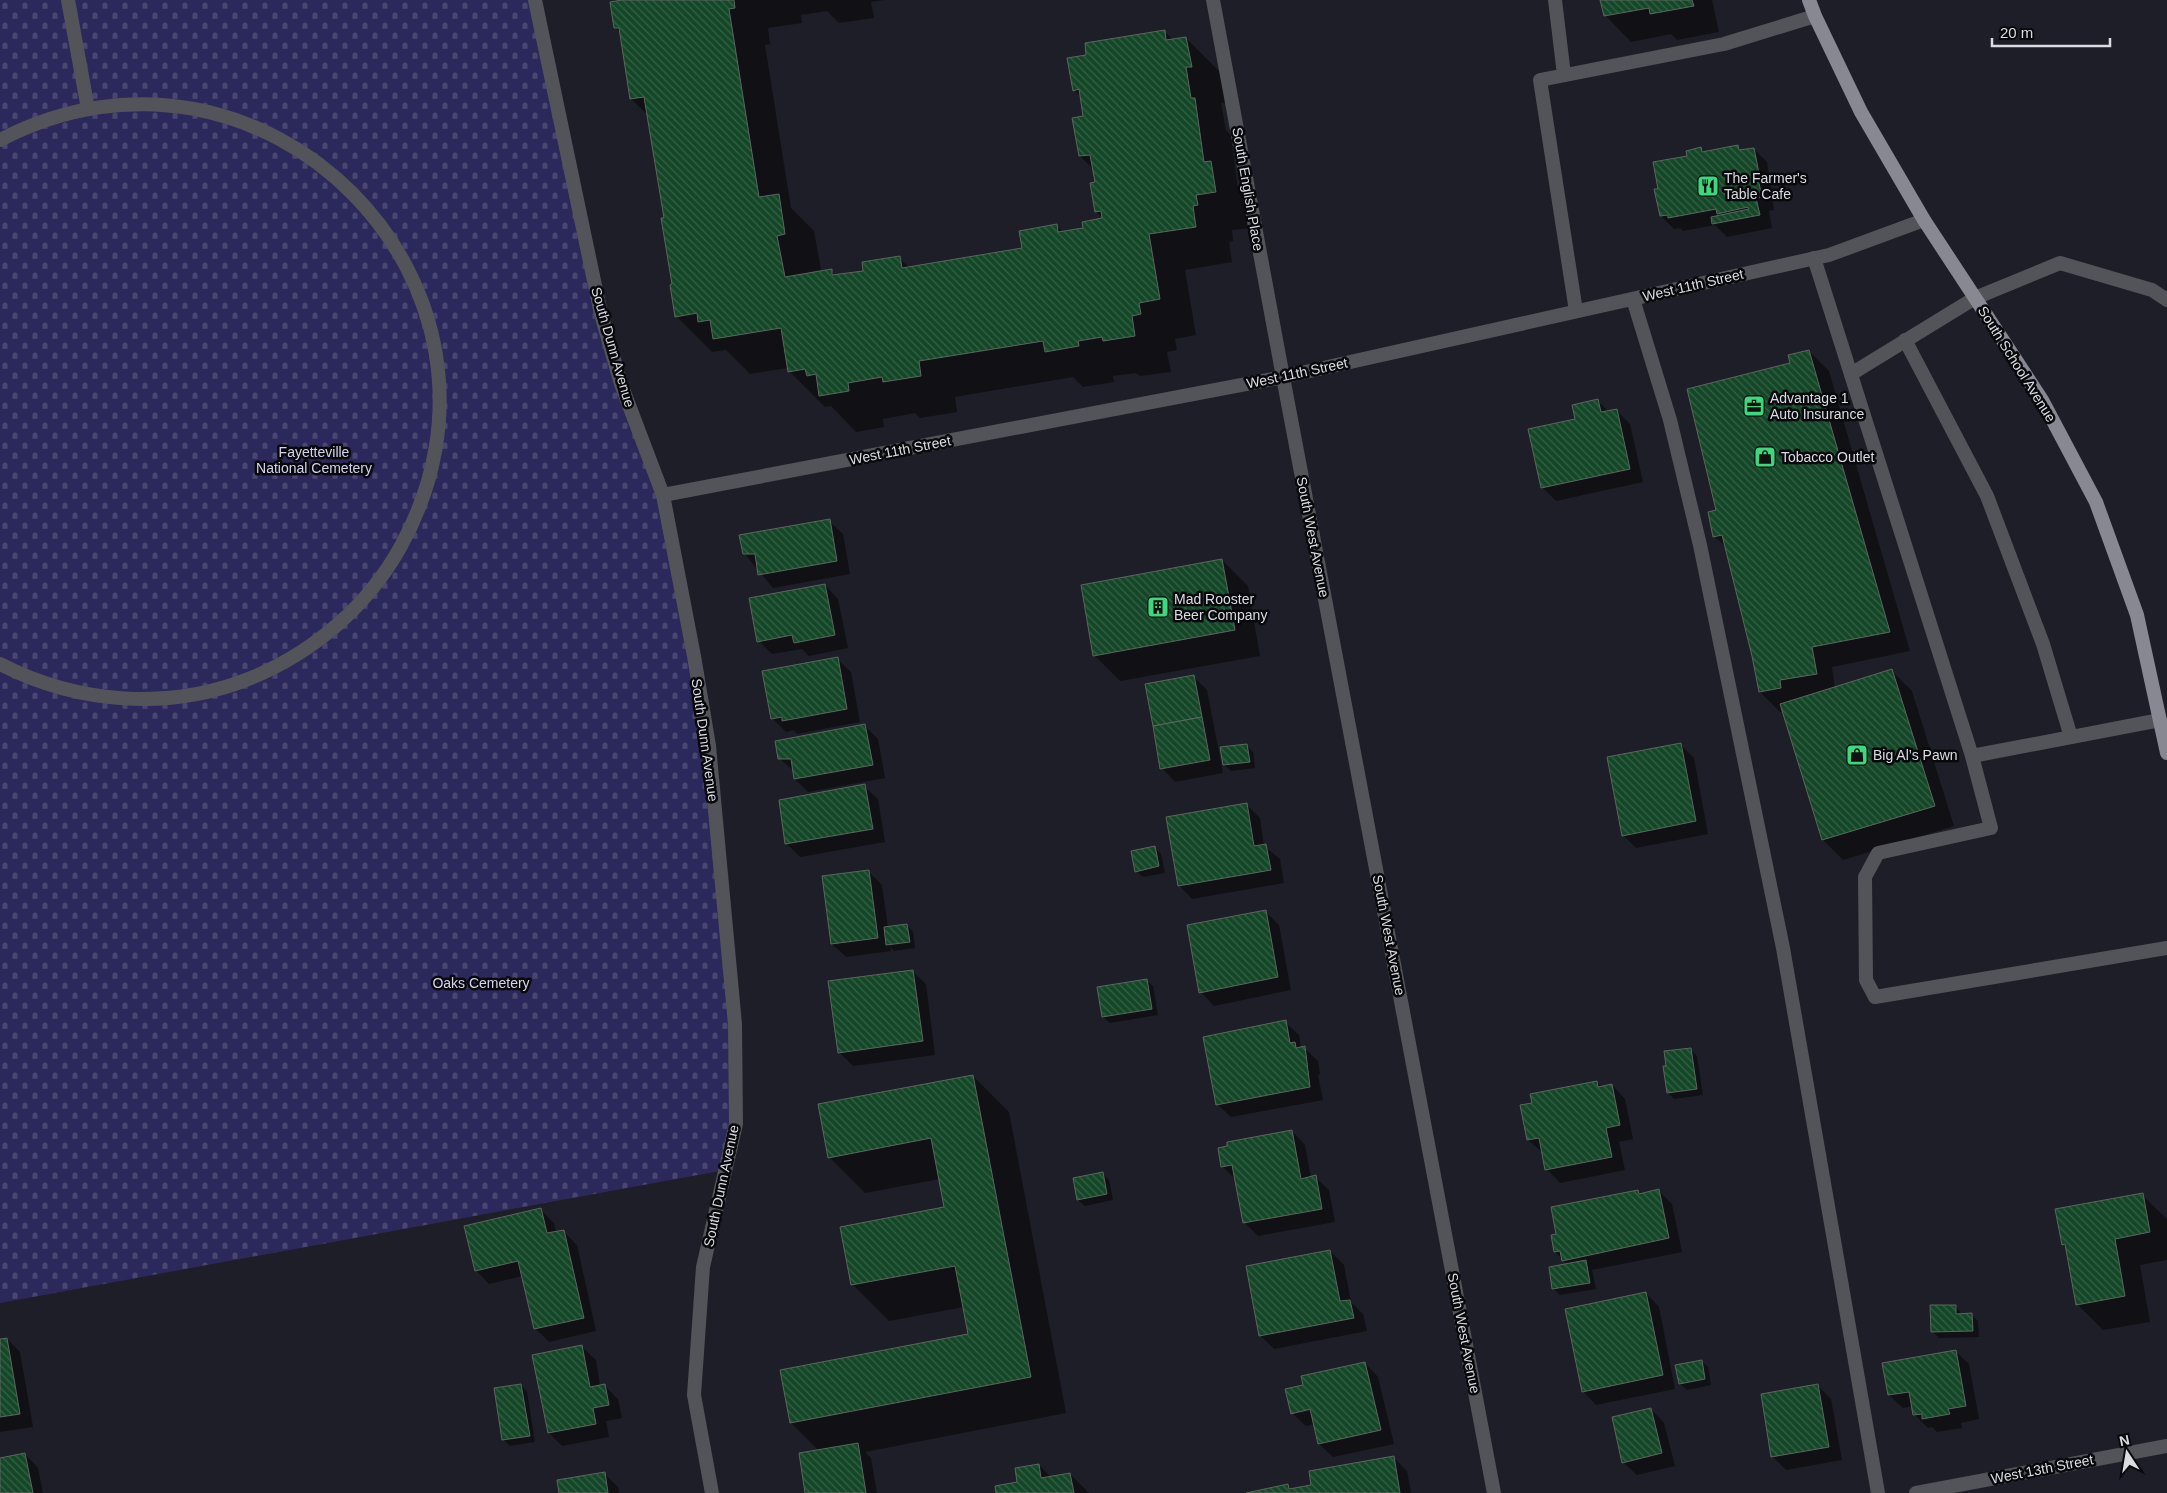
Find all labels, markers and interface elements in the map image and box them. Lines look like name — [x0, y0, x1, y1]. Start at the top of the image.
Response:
scale bar — [1992, 15, 2110, 47]
text: 20 m — [2000, 24, 2033, 41]
street label: South English Place — [1229, 126, 1267, 252]
place label: The Farmer's Table Cafe — [1724, 170, 1807, 202]
restaurant icon: The Farmer's Table Cafe — [1696, 174, 1720, 198]
street label: West 11th Street — [1641, 266, 1745, 304]
street label: South Dunn Avenue — [588, 285, 638, 409]
street label: South School Avenue — [1975, 303, 2059, 425]
street label: West 11th Street — [1245, 354, 1349, 392]
place label: Advantage 1 Auto Insurance — [1770, 390, 1864, 422]
office icon: Advantage 1 Auto Insurance — [1742, 394, 1766, 418]
street label: West 11th Street — [848, 432, 952, 468]
park label: Fayetteville National Cemetery — [256, 444, 372, 476]
shop icon: Tobacco Outlet — [1753, 445, 1777, 469]
place label: Tobacco Outlet — [1781, 449, 1874, 465]
street label: South West Avenue — [1293, 475, 1333, 599]
place label: Mad Rooster Beer Company — [1174, 591, 1267, 623]
building icon: Mad Rooster Beer Company — [1146, 595, 1170, 619]
street label: South Dunn Avenue — [688, 677, 722, 803]
shop icon: Big Al’s Pawn — [1845, 743, 1869, 767]
place label: Big Al’s Pawn — [1873, 747, 1958, 763]
street label: South West Avenue — [1369, 873, 1409, 997]
park label: Oaks Cemetery — [432, 975, 530, 991]
street label: South Dunn Avenue — [700, 1123, 742, 1248]
street label: South West Avenue — [1444, 1271, 1484, 1395]
north arrow — [2102, 1428, 2152, 1478]
text: N — [2118, 1431, 2131, 1449]
street label: West 13th Street — [1989, 1451, 2095, 1487]

